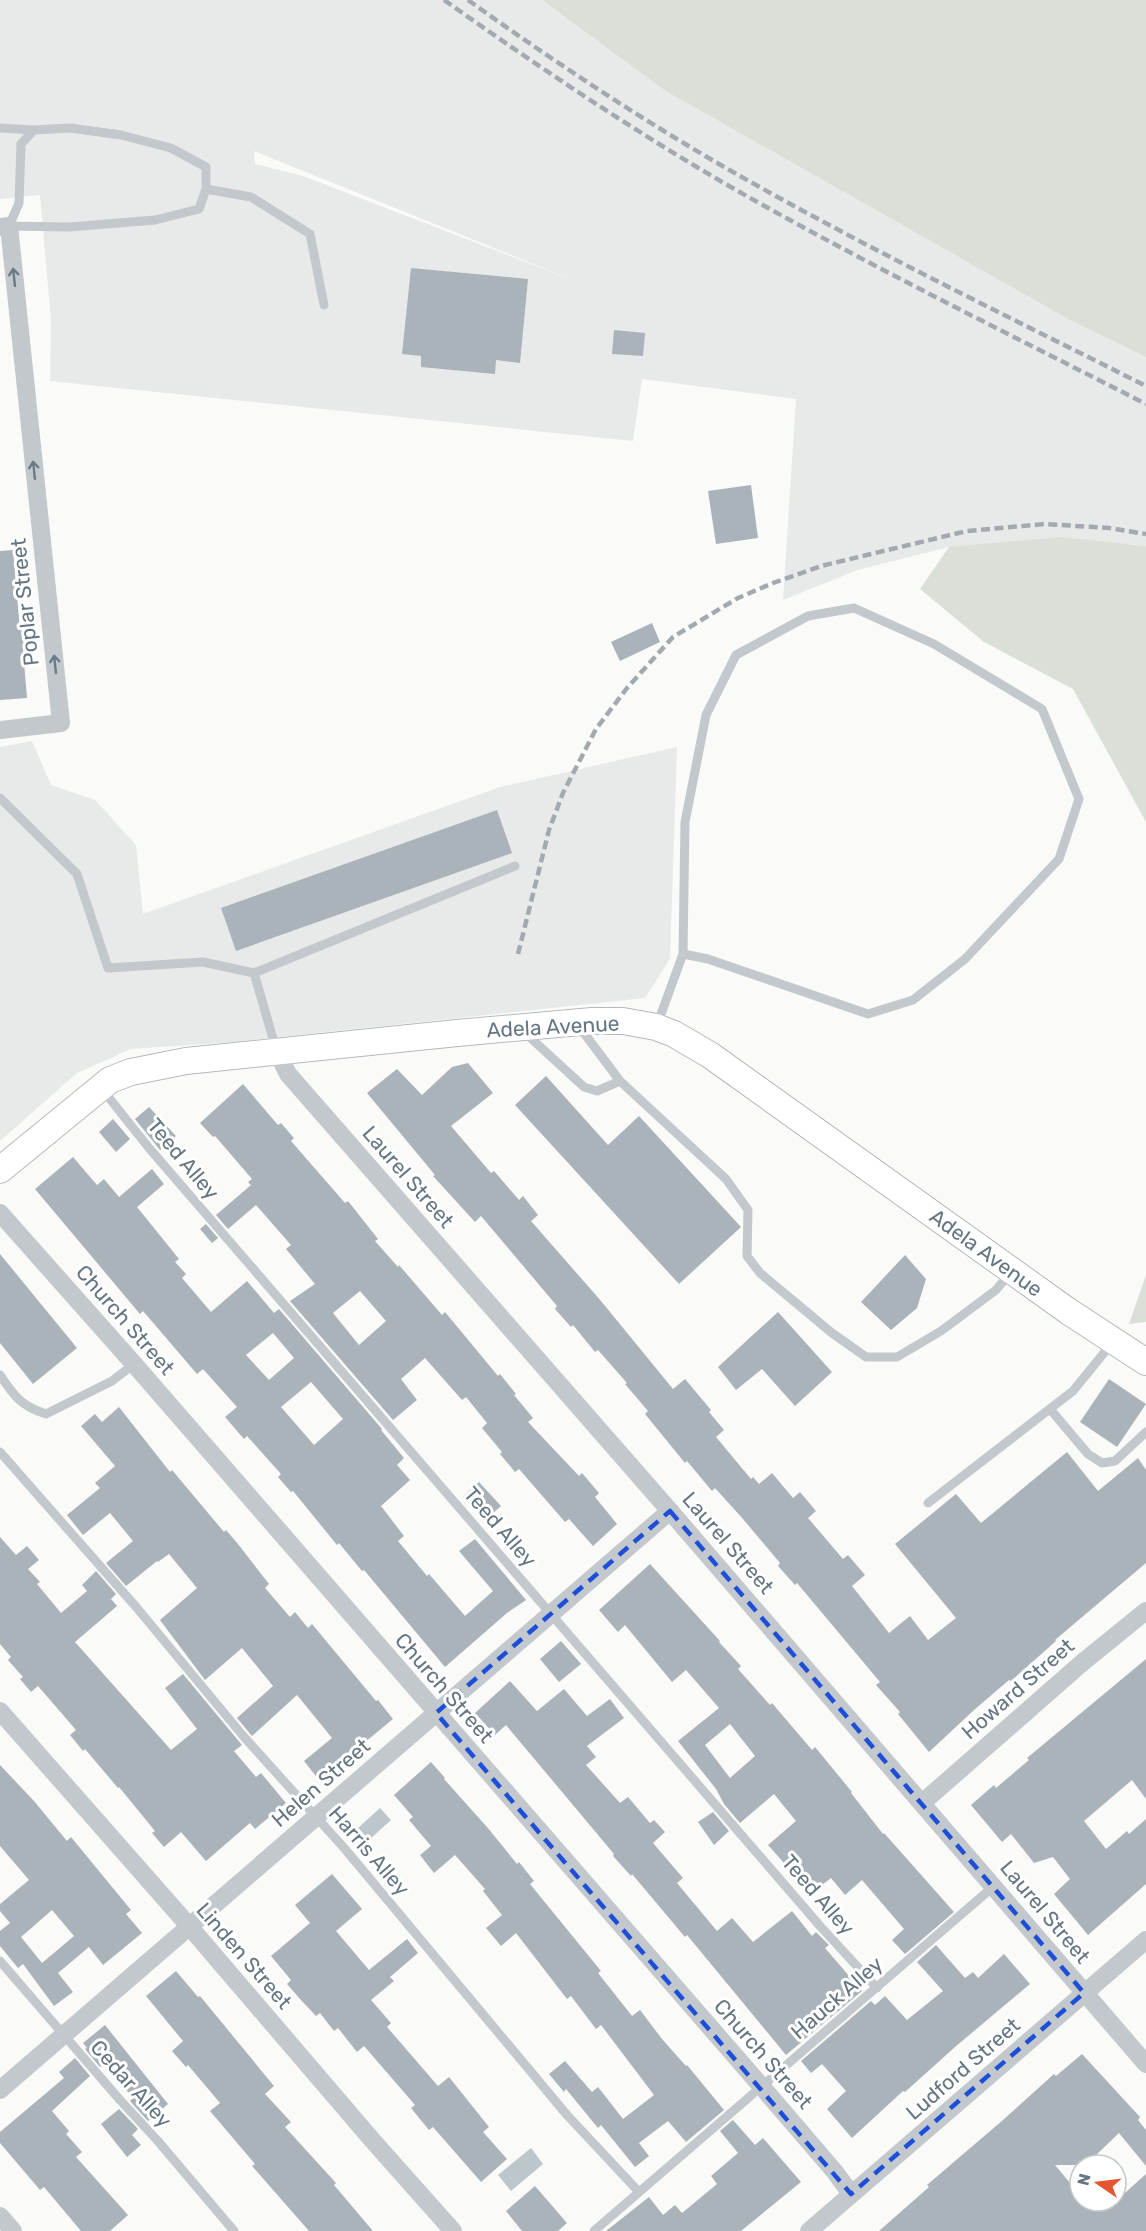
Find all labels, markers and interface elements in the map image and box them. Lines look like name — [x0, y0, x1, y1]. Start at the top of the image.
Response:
one-way arrow — [8, 267, 19, 287]
one-way arrow — [28, 461, 39, 481]
street label: Poplar Street — [5, 537, 44, 667]
one-way arrow — [49, 655, 60, 675]
street label: Adela Avenue — [486, 1011, 620, 1042]
street label: Teed Alley — [142, 1113, 225, 1205]
street label: Laurel Street — [357, 1121, 459, 1233]
street label: Adela Avenue — [925, 1203, 1047, 1302]
street label: Church Street — [71, 1260, 180, 1380]
street label: Teed Alley — [459, 1481, 542, 1572]
street label: Laurel Street — [677, 1487, 779, 1599]
street label: Church Street — [390, 1628, 499, 1748]
street label: Howard Street — [956, 1633, 1079, 1744]
street label: Helen Street — [266, 1733, 375, 1832]
street label: Harris Alley — [324, 1801, 415, 1901]
street label: Teed Alley — [777, 1849, 860, 1940]
street label: Laurel Street — [995, 1855, 1096, 1968]
street label: Linden Street — [191, 1897, 297, 2014]
street label: Hauck Alley — [786, 1951, 888, 2044]
street label: Church Street — [709, 1994, 818, 2114]
street label: Ludford Street — [901, 2012, 1025, 2125]
street label: Cedar Alley — [86, 2035, 177, 2133]
north arrow — [1068, 2153, 1128, 2213]
text: N — [1073, 2172, 1095, 2187]

